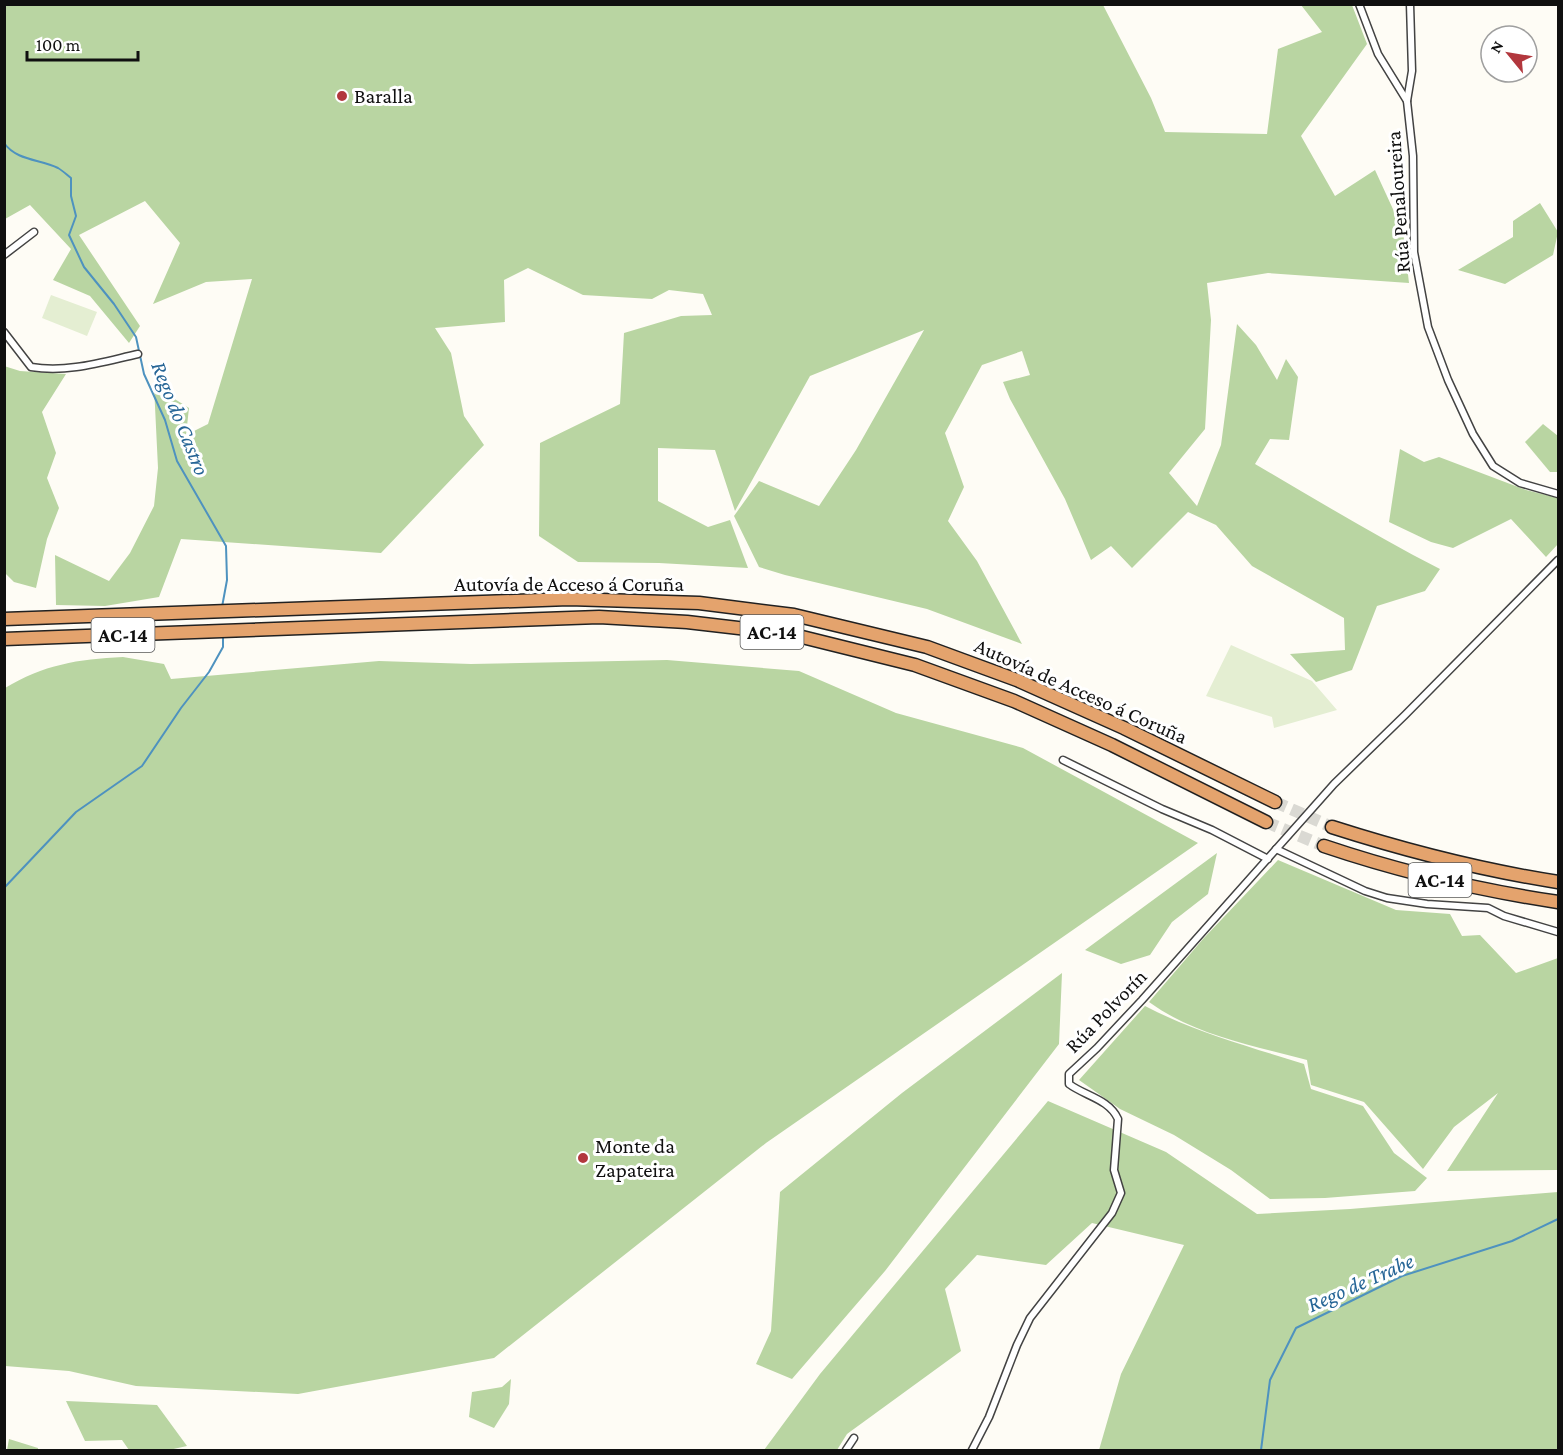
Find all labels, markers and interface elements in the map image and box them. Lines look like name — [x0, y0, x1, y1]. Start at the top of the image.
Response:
scale bar — [27, 24, 138, 62]
north arrow — [1479, 24, 1539, 84]
text: 100 m — [36, 35, 81, 55]
text: N — [1486, 38, 1507, 56]
place label: Baralla — [354, 84, 413, 108]
marker: Baralla — [335, 89, 349, 103]
street label: Rúa Penaloureira — [1381, 130, 1415, 274]
water label: Rego do Castro — [146, 358, 215, 479]
street label: Autovía de Acceso á Coruña — [454, 572, 684, 596]
road number: AC-14 — [740, 615, 804, 649]
road number: AC-14 — [92, 618, 154, 652]
street label: Autovía de Acceso á Coruña — [971, 633, 1191, 749]
road number: AC-14 — [1408, 863, 1472, 897]
street label: Rúa Polvorín — [1060, 964, 1152, 1058]
place label: Monte da Zapateira — [595, 1134, 675, 1182]
marker: Monte da Zapateira — [576, 1151, 590, 1165]
water label: Rego de Trabe — [1303, 1248, 1418, 1317]

